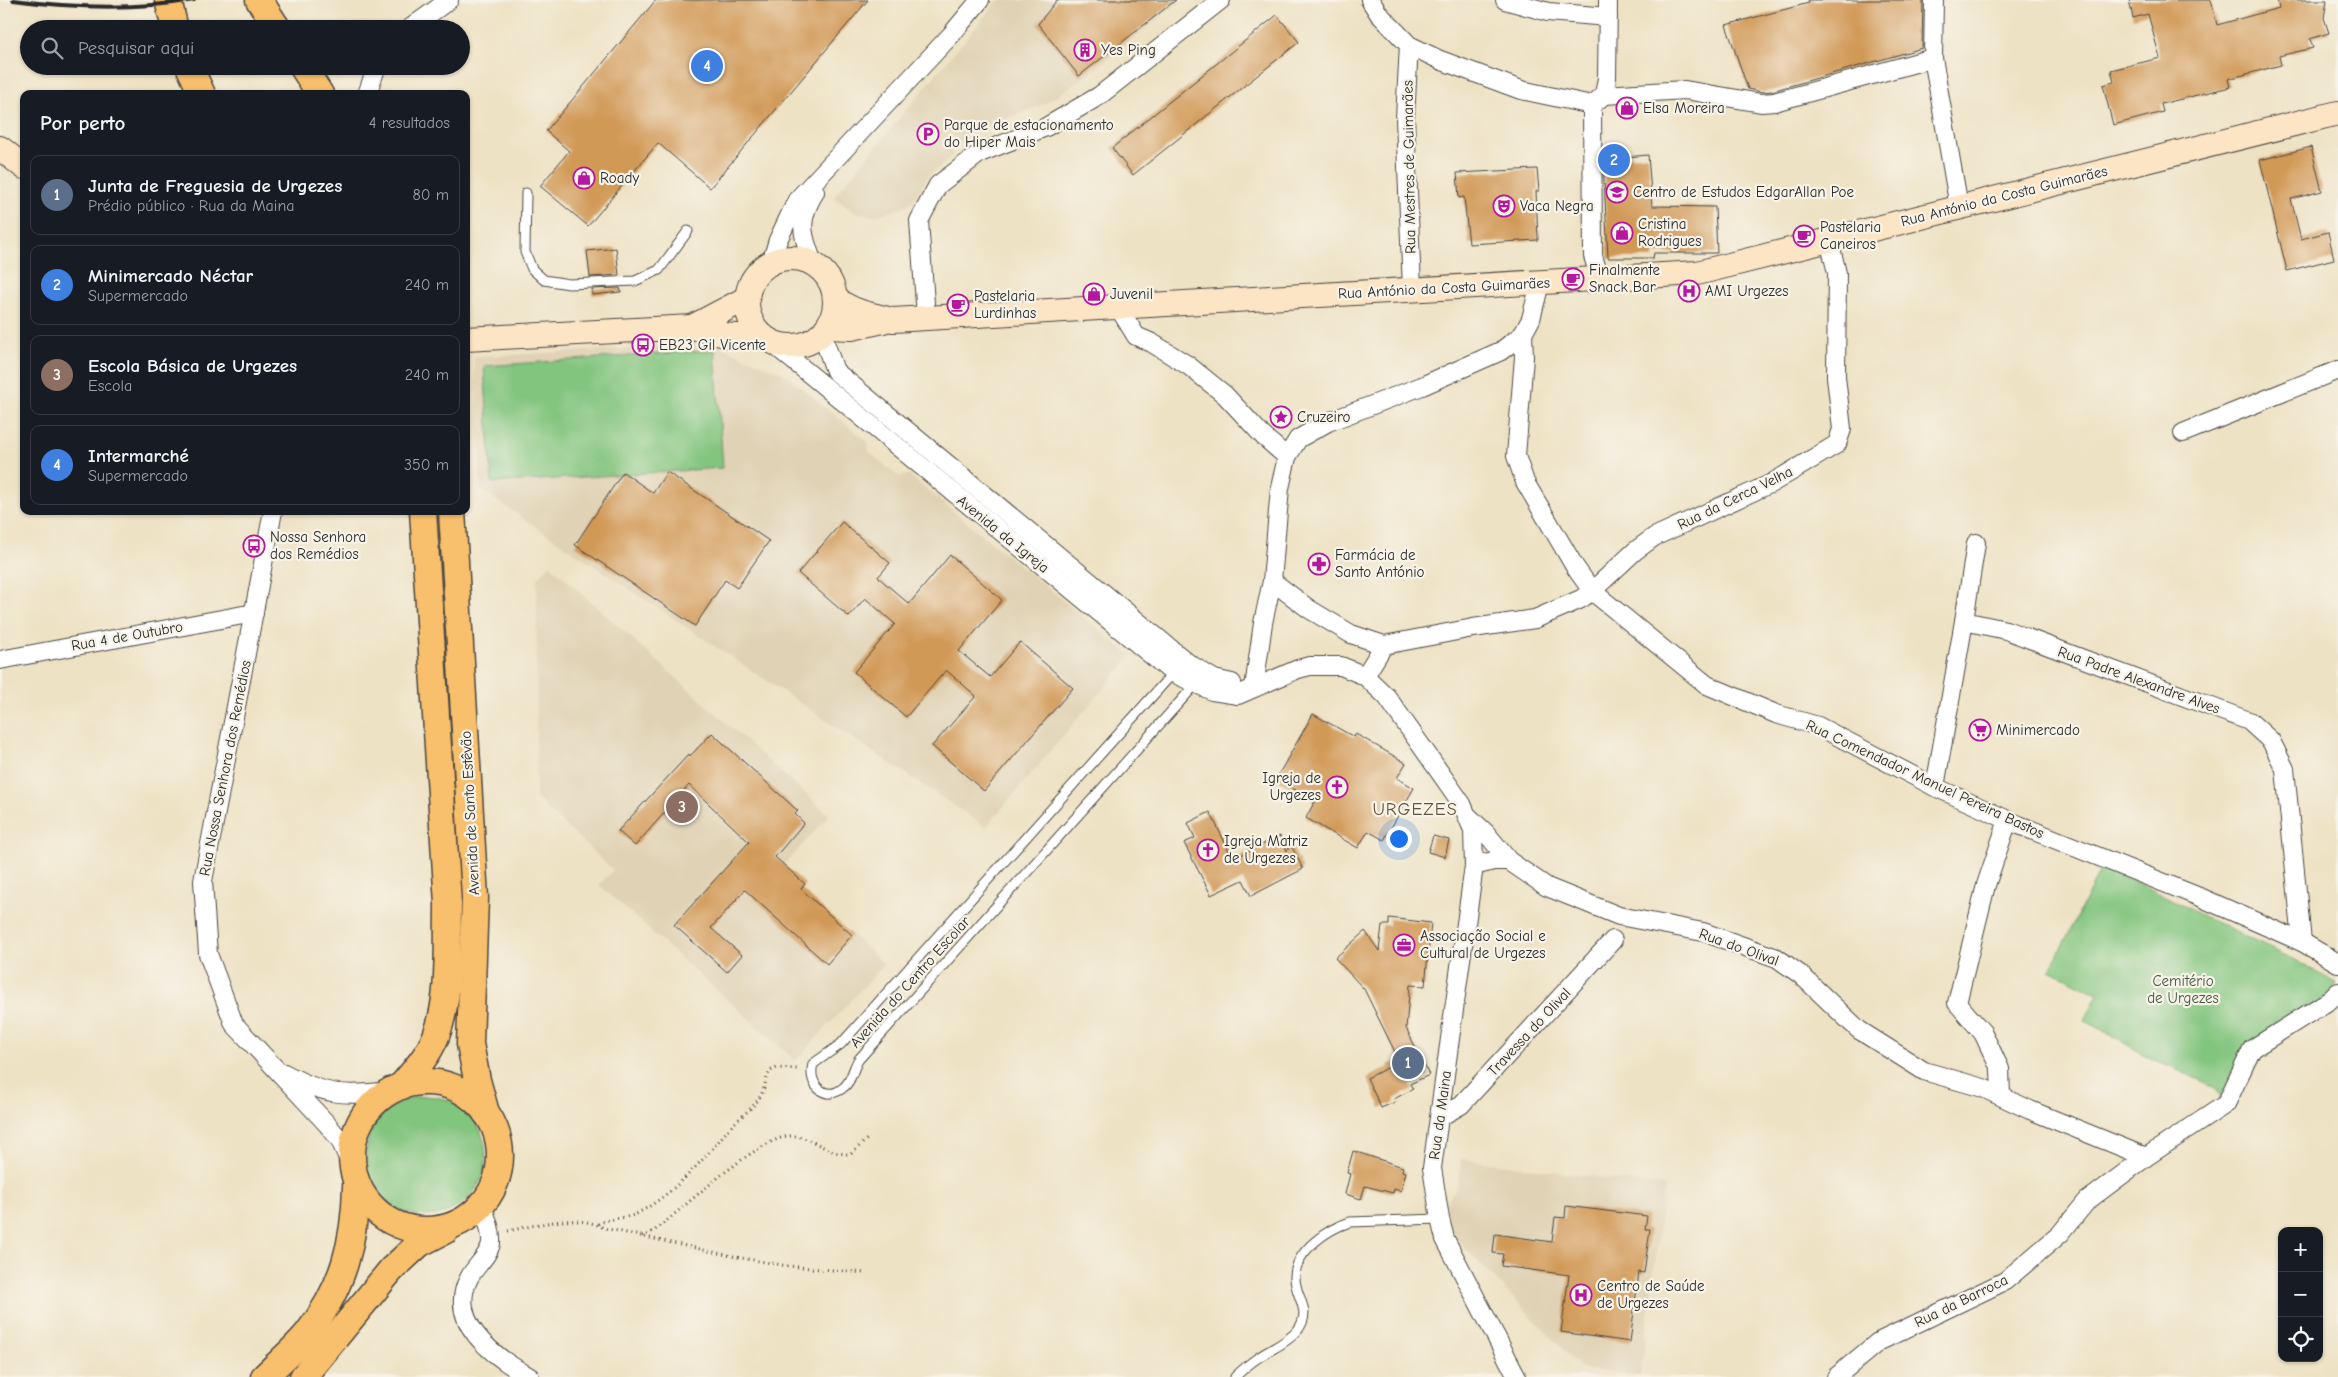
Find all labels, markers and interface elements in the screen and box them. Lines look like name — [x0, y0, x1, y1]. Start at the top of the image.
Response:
search box — [20, 20, 470, 75]
icon: search — [38, 34, 66, 62]
text: Pesquisar aqui — [78, 37, 194, 59]
building icon: Yes Ping — [1073, 38, 1097, 62]
place label: Yes Ping — [1101, 41, 1156, 59]
pin: 4 — [691, 47, 723, 85]
street label: Rua Mestres de Guimarães — [1398, 80, 1420, 254]
shop icon: Elsa Moreira — [1615, 96, 1639, 120]
place label: Elsa Moreira — [1643, 99, 1725, 117]
text: Por perto — [40, 111, 125, 135]
text: 4 resultados — [369, 114, 450, 132]
place label: Parque de estacionamento do Hiper Mais — [944, 116, 1114, 151]
parking icon: Parque de estacionamento do Hiper Mais — [916, 122, 940, 146]
pin: 2 — [1598, 141, 1630, 179]
street label: Rua António da Costa Guimarães — [1899, 162, 2109, 230]
shop icon: Roady — [572, 166, 596, 190]
place label: Roady — [600, 169, 639, 187]
text: Junta de Freguesia de Urgezes — [88, 175, 342, 197]
school or university icon: Centro de Estudos EdgarAllan Poe — [1605, 180, 1629, 204]
place label: Centro de Estudos EdgarAllan Poe — [1633, 183, 1854, 201]
text: 1 — [54, 186, 60, 204]
text: 80 m — [412, 186, 449, 204]
theatre icon: Vaca Negra — [1492, 194, 1516, 218]
text: Prédio público · Rua da Maina — [88, 197, 295, 215]
place label: Vaca Negra — [1520, 197, 1594, 215]
place label: Cristina Rodrigues — [1638, 215, 1701, 250]
place label: Pastelaria Caneiros — [1820, 218, 1881, 253]
shop icon: Cristina Rodrigues — [1610, 221, 1634, 245]
cafe icon: Pastelaria Caneiros — [1792, 224, 1816, 248]
place label: Finalmente Snack Bar — [1589, 261, 1660, 296]
text: Minimercado Néctar — [88, 265, 253, 287]
cafe icon: Finalmente Snack Bar — [1561, 267, 1585, 291]
street label: Rua António da Costa Guimarães — [1338, 273, 1550, 303]
text: 2 — [53, 276, 61, 294]
text: 240 m — [405, 276, 449, 294]
hospital icon: AMI Urgezes — [1677, 279, 1701, 303]
shop icon: Juvenil — [1082, 282, 1106, 306]
place label: AMI Urgezes — [1705, 282, 1788, 300]
place label: Juvenil — [1110, 285, 1153, 303]
text: Supermercado — [88, 287, 188, 305]
place label: Pastelaria Lurdinhas — [974, 287, 1036, 322]
cafe icon: Pastelaria Lurdinhas — [946, 293, 970, 317]
bus stop icon: EB23 Gil Vicente — [631, 333, 655, 357]
place label: EB23 Gil Vicente — [659, 336, 767, 354]
text: Escola Básica de Urgezes — [88, 355, 297, 377]
text: 3 — [53, 366, 61, 384]
text: 240 m — [405, 366, 449, 384]
text: Escola — [88, 377, 132, 395]
place icon: Cruzeiro — [1269, 405, 1293, 429]
place label: Cruzeiro — [1297, 408, 1351, 426]
text: Intermarché — [88, 445, 189, 467]
text: 4 — [53, 456, 61, 474]
text: 350 m — [404, 456, 449, 474]
street label: Rua da Cerca Velha — [1674, 462, 1796, 534]
text: Supermercado — [88, 467, 188, 485]
street label: Avenida da Igreja — [953, 491, 1053, 577]
place label: Nossa Senhora dos Remédios — [270, 528, 366, 563]
bus stop icon: Nossa Senhora dos Remédios — [242, 534, 266, 558]
place label: Farmácia de Santo António — [1335, 546, 1425, 581]
pharmacy icon: Farmácia de Santo António — [1307, 552, 1331, 576]
street label: Rua 4 de Outubro — [70, 617, 184, 655]
street label: Rua Padre Alexandre Alves — [2055, 642, 2223, 718]
street label: Rua Nossa Senhora dos Remédios — [195, 659, 255, 877]
street label: Rua Comendador Manuel Pereira Bastos — [1803, 716, 2047, 842]
supermarket icon: Minimercado — [1968, 718, 1992, 742]
place label: Minimercado — [1996, 721, 2080, 739]
street label: Avenida de Santo Estêvão — [457, 730, 483, 896]
place label: Igreja de Urgezes — [1262, 769, 1321, 804]
church icon: Igreja de Urgezes — [1325, 775, 1349, 799]
pin: 3 — [666, 788, 698, 826]
district label: URGEZES — [1372, 799, 1458, 820]
your location — [1386, 826, 1412, 852]
place label: Igreja Matriz de Urgezes — [1224, 832, 1308, 867]
church icon: Igreja Matriz de Urgezes — [1196, 838, 1220, 862]
street label: Avenida do Centro Escolar — [846, 912, 974, 1052]
street label: Rua do Olival — [1697, 924, 1781, 970]
place label: Associação Social e Cultural de Urgezes — [1420, 927, 1546, 962]
office icon: Associação Social e Cultural de Urgezes — [1392, 933, 1416, 957]
park label: Cemitério de Urgezes — [2147, 972, 2219, 1007]
street label: Travessa do Olival — [1483, 984, 1575, 1080]
pin: 1 — [1392, 1044, 1424, 1082]
street label: Rua da Maina — [1425, 1069, 1455, 1161]
map controls — [2278, 1227, 2323, 1362]
button: + — [2278, 1227, 2323, 1272]
street label: Rua da Barroca — [1911, 1271, 2011, 1331]
button: − — [2278, 1272, 2323, 1317]
place label: Centro de Saúde de Urgezes — [1597, 1277, 1705, 1312]
hospital icon: Centro de Saúde de Urgezes — [1569, 1283, 1593, 1307]
button: locate — [2278, 1317, 2323, 1362]

